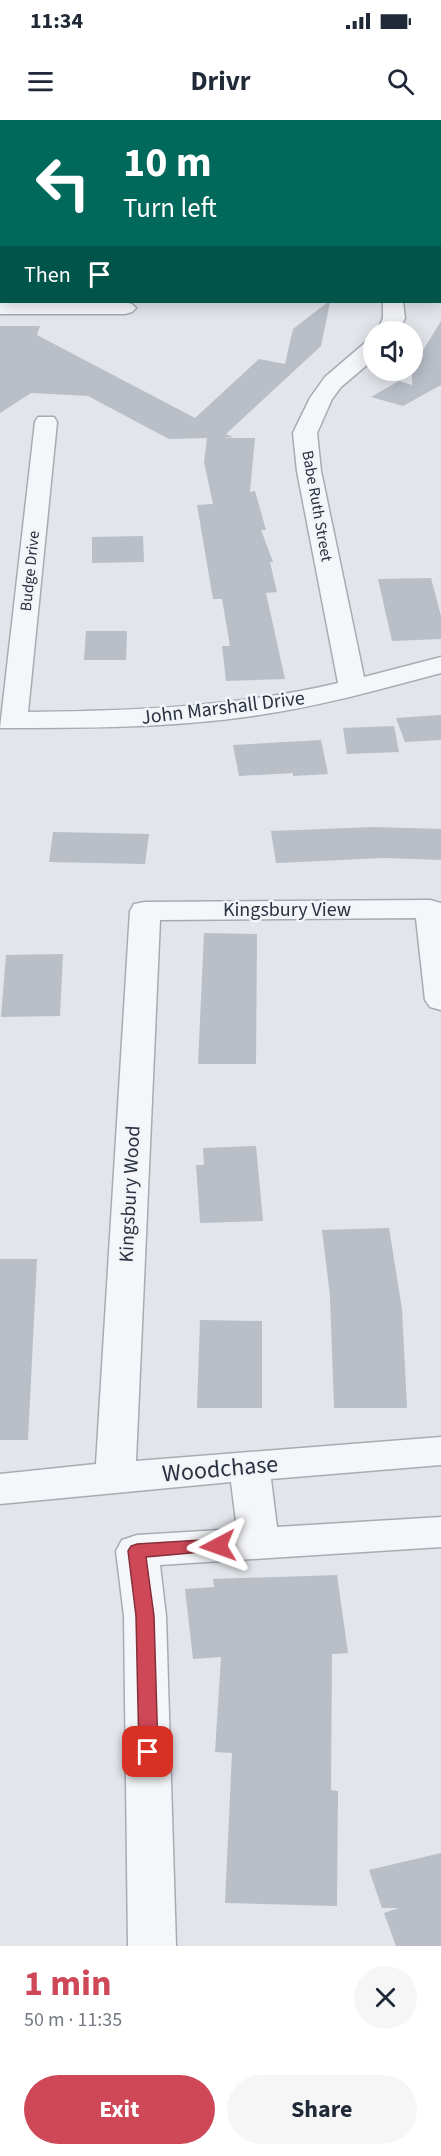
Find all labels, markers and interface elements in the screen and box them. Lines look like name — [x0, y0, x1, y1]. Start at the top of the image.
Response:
text: 11:34 — [30, 5, 83, 37]
text: Drivr — [190, 62, 251, 101]
icon: menu — [24, 65, 57, 98]
icon: search — [384, 65, 417, 98]
text: 10 m — [123, 133, 212, 193]
icon: left — [24, 144, 102, 222]
text: Turn left — [123, 189, 217, 228]
icon: arrive — [83, 258, 116, 291]
text: Then — [24, 259, 71, 291]
map controls — [363, 321, 423, 381]
button: sound — [363, 321, 423, 381]
street label: Babe Ruth Street — [296, 449, 338, 564]
street label: Budge Drive — [15, 530, 45, 612]
street label: John Marshall Drive — [140, 684, 306, 732]
street label: Kingsbury View — [223, 896, 351, 924]
street label: Kingsbury Wood — [112, 1125, 148, 1263]
street label: Woodchase — [161, 1446, 279, 1492]
position arrow — [186, 1514, 250, 1578]
pin — [122, 1726, 173, 1777]
icon: arrive — [131, 1735, 164, 1768]
text: 1 min — [24, 1958, 112, 2009]
button: close — [354, 1966, 417, 2029]
text: 50 m · 11:35 — [24, 2006, 122, 2034]
button: Exit — [24, 2075, 215, 2144]
button: Share — [227, 2075, 417, 2144]

